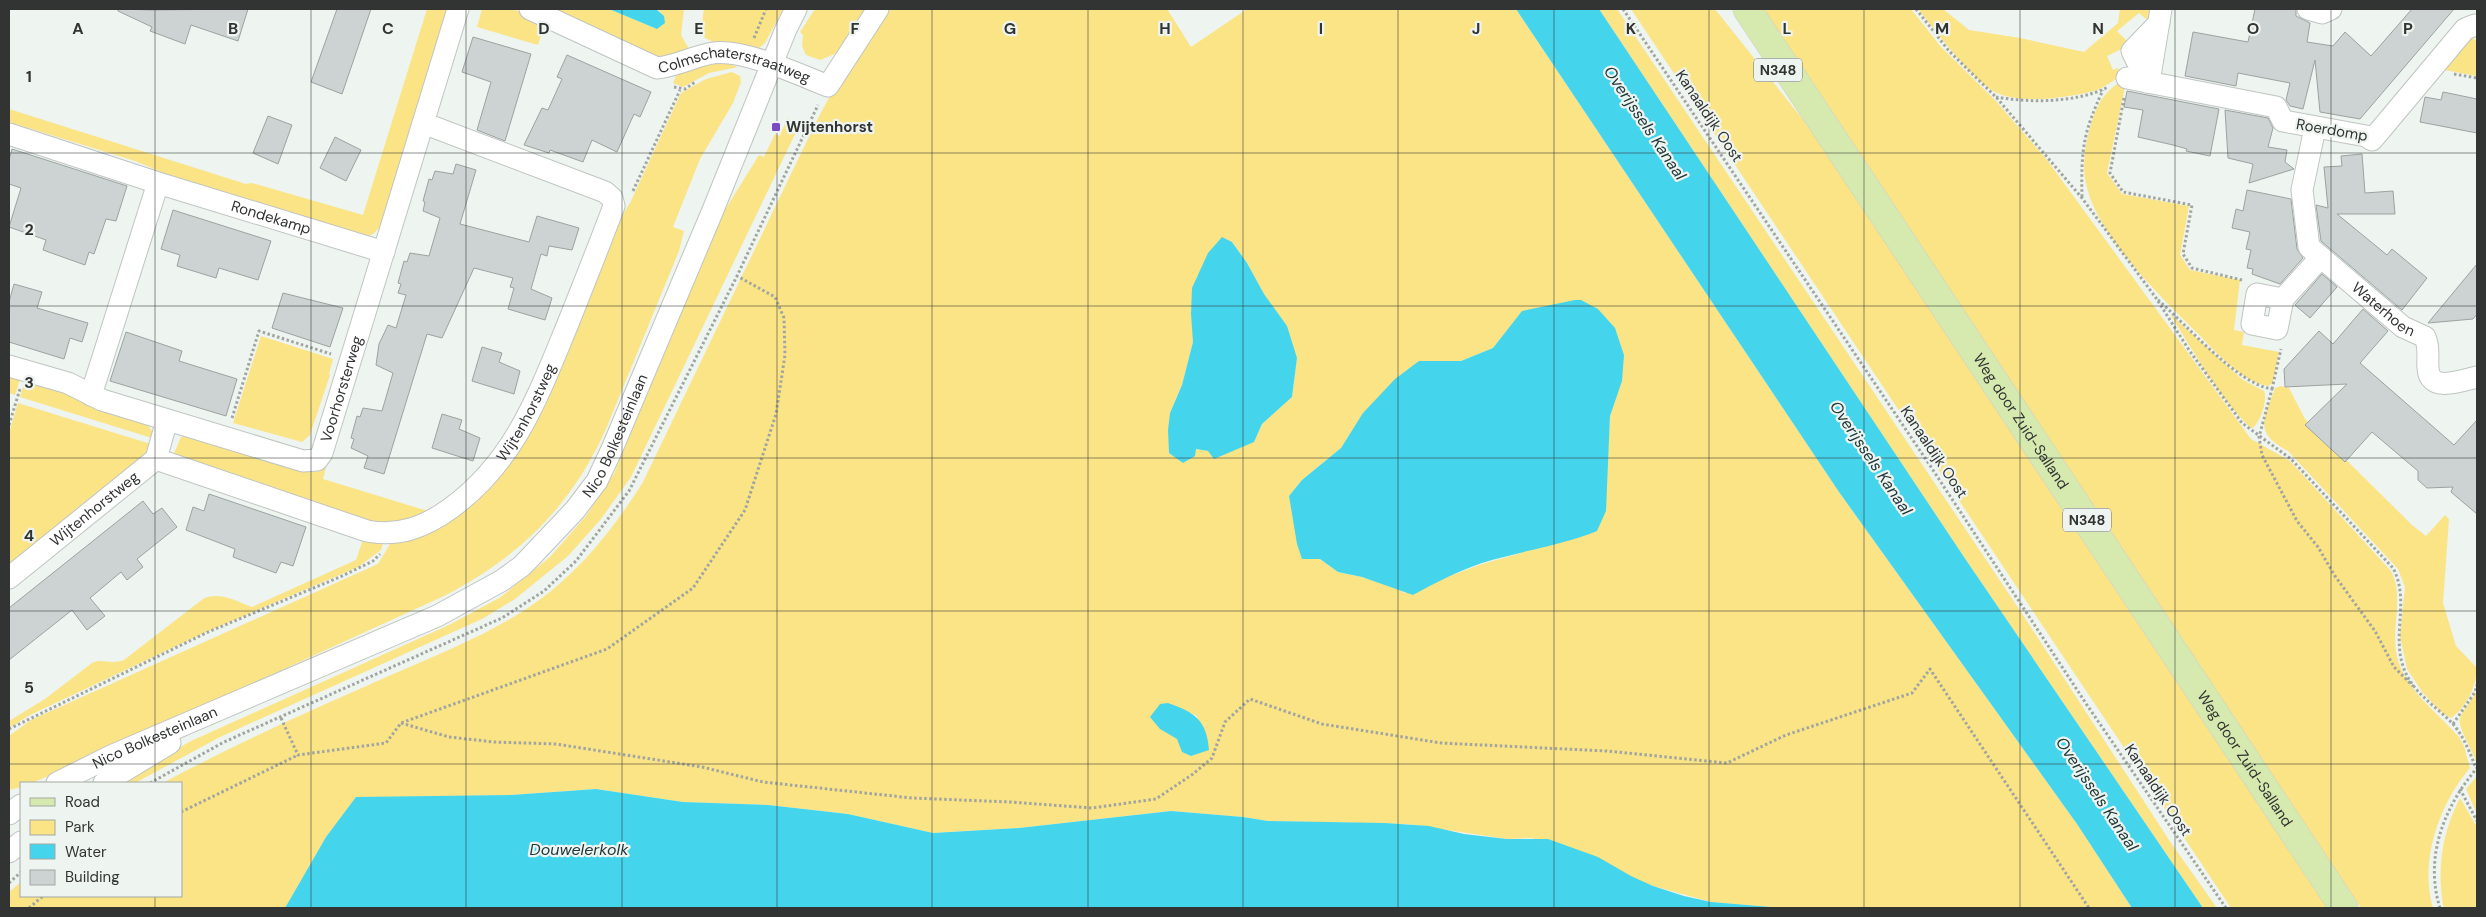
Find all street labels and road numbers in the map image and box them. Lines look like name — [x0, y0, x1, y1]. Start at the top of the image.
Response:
street label: Colmschaterstraatweg — [656, 42, 813, 88]
road number: N348 — [1754, 58, 1802, 82]
street label: Kanaaldijk Oost — [1671, 66, 1747, 166]
street label: Roerdomp — [2295, 114, 2369, 146]
street label: Rondekamp — [229, 196, 313, 239]
street label: Waterhoen — [2348, 278, 2418, 341]
street label: Voorhorsterweg — [316, 333, 367, 445]
street label: Weg door Zuid-Salland — [1969, 350, 2073, 493]
street label: Wijtenhorstweg — [492, 360, 560, 466]
street label: Nico Bolkesteinlaan — [578, 371, 653, 502]
street label: Kanaaldijk Oost — [1896, 402, 1972, 502]
street label: Wijtenhorstweg — [46, 467, 143, 551]
road number: N348 — [2063, 508, 2111, 532]
street label: Weg door Zuid-Salland — [2193, 687, 2297, 831]
street label: Nico Bolkesteinlaan — [89, 702, 220, 774]
street label: Kanaaldijk Oost — [2120, 740, 2196, 840]

